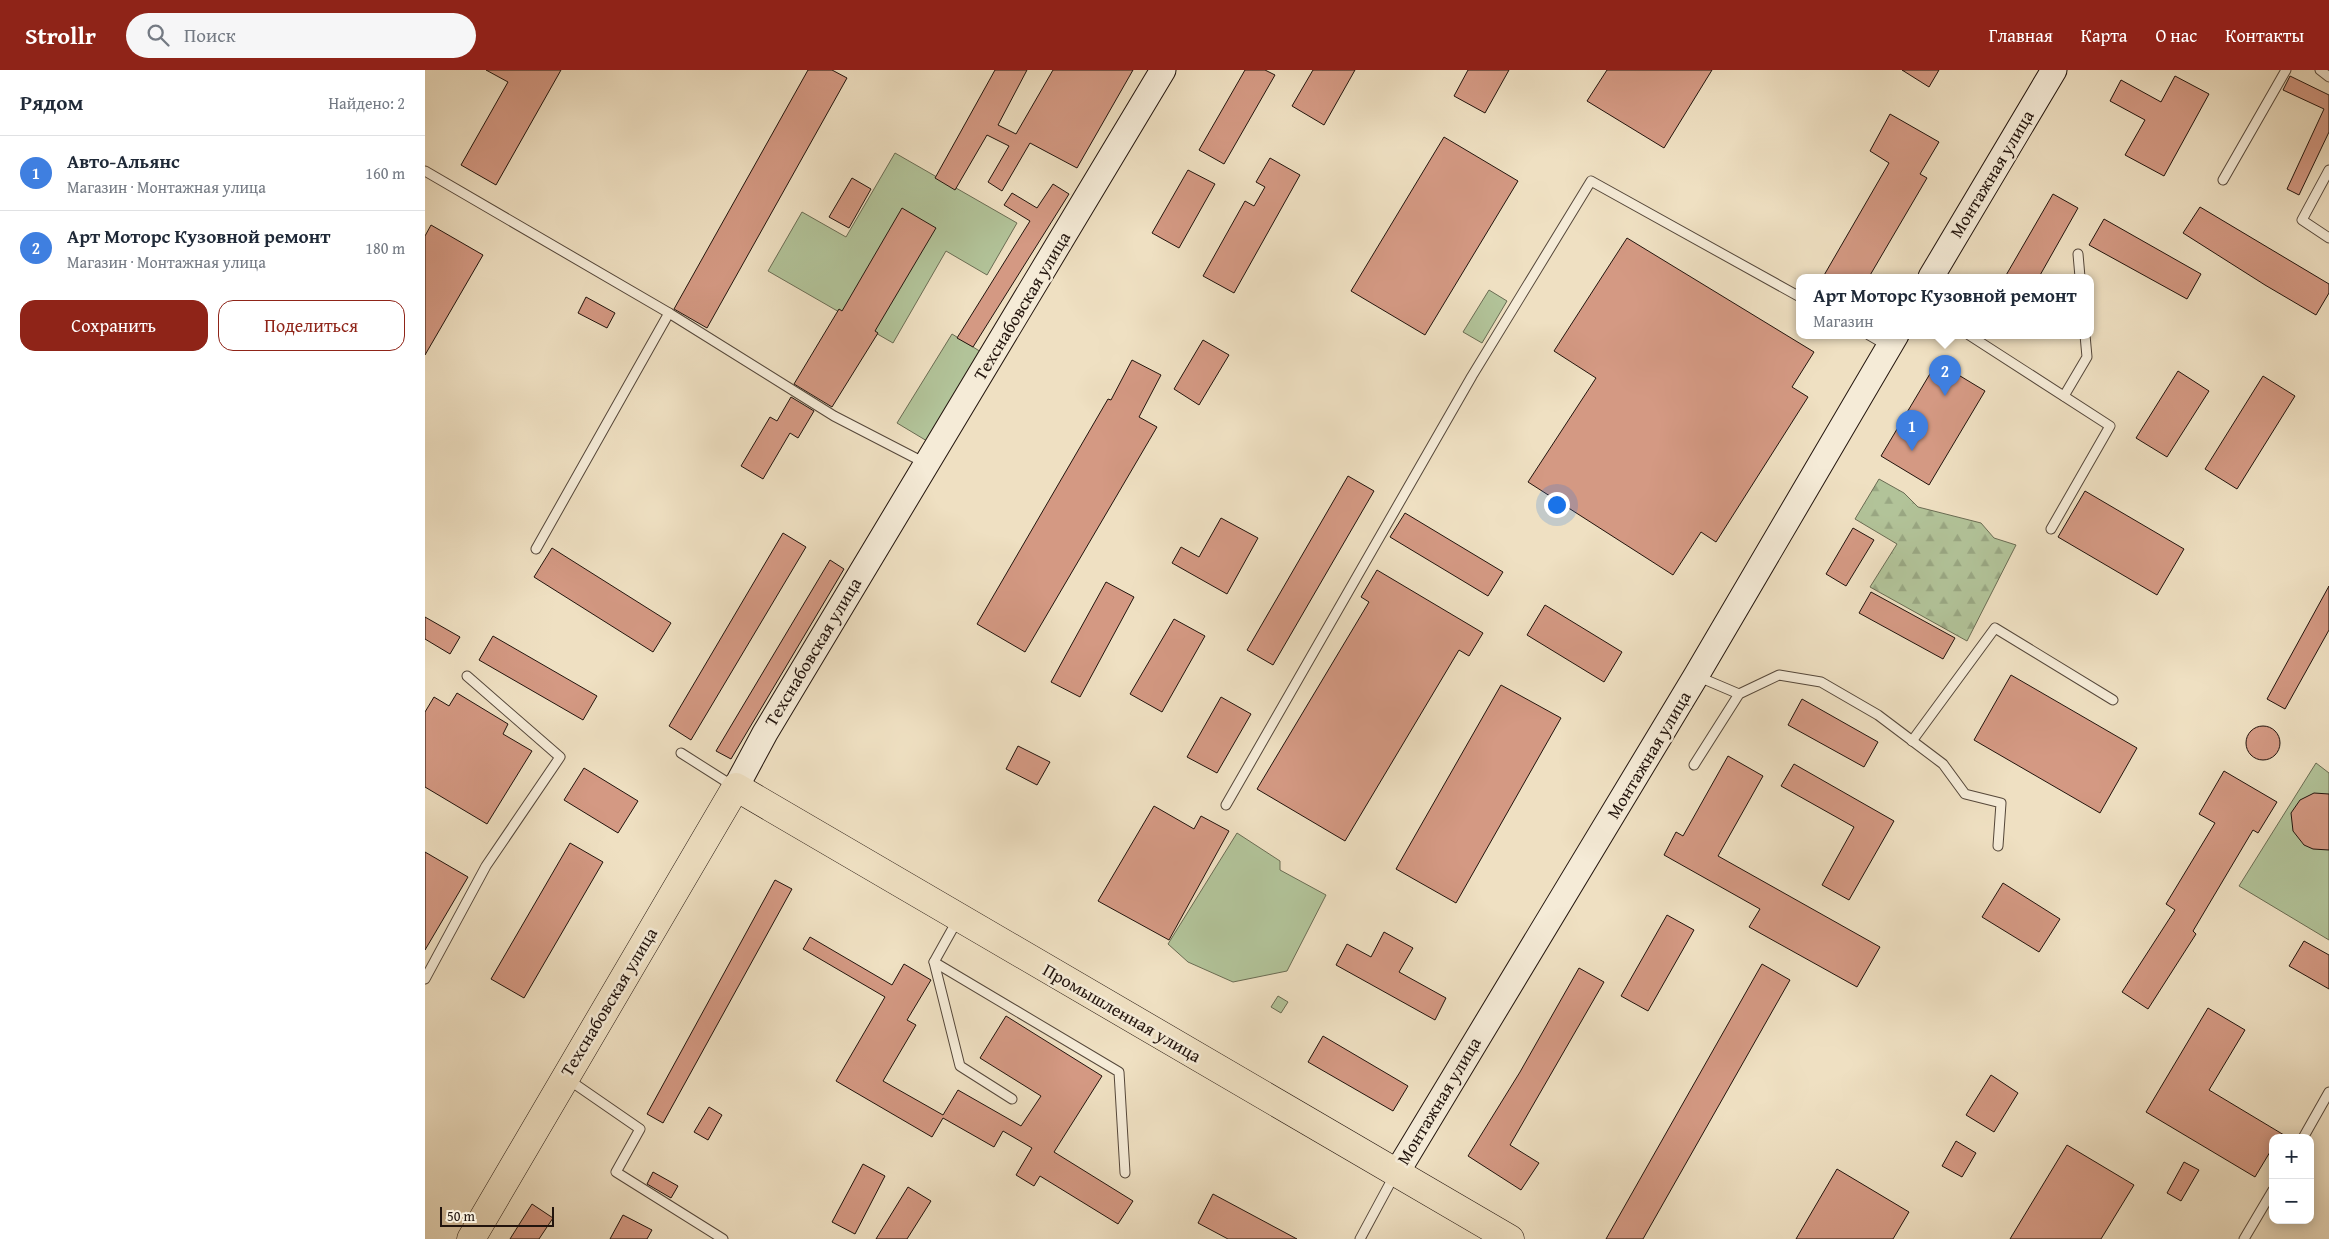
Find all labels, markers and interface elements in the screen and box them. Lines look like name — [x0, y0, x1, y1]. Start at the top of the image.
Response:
search box — [126, 13, 476, 58]
text: Strollr — [25, 18, 96, 53]
icon: search — [144, 21, 172, 49]
text: Поиск — [184, 21, 236, 49]
text: Главная — [1989, 22, 2053, 49]
text: Карта — [2081, 22, 2127, 49]
text: О нас — [2155, 22, 2197, 49]
text: Контакты — [2225, 22, 2304, 49]
text: Рядом — [20, 87, 83, 118]
text: Найдено: 2 — [328, 91, 405, 115]
street label: Монтажная улица — [1943, 104, 2041, 243]
text: Авто-Альянс — [67, 147, 180, 175]
text: 1 — [32, 161, 40, 185]
text: 160 m — [365, 161, 405, 185]
text: Магазин · Монтажная улица — [67, 175, 266, 199]
text: Арт Моторс Кузовной ремонт — [67, 222, 330, 250]
street label: Техснабовская улица — [966, 226, 1077, 385]
text: 2 — [32, 236, 40, 260]
text: 180 m — [365, 236, 405, 260]
text: Магазин · Монтажная улица — [67, 250, 266, 274]
popup — [1796, 274, 2094, 339]
text: Арт Моторс Кузовной ремонт — [1813, 281, 2077, 309]
button: Сохранить — [20, 300, 208, 351]
button: Поделиться — [218, 300, 405, 351]
text: Магазин — [1813, 309, 1874, 333]
pin: 2 — [1929, 355, 1961, 396]
pin: 1 — [1896, 410, 1928, 451]
your location — [1544, 492, 1570, 518]
street label: Техснабовская улица — [757, 572, 868, 731]
street label: Монтажная улица — [1600, 685, 1698, 824]
street label: Техснабовская улица — [553, 922, 664, 1081]
street label: Промышленная улица — [1038, 956, 1207, 1069]
street label: Монтажная улица — [1390, 1031, 1488, 1170]
map controls — [2269, 1134, 2314, 1224]
button: + — [2269, 1134, 2314, 1179]
button: − — [2269, 1179, 2314, 1224]
scale bar — [440, 1204, 554, 1227]
text: 50 m — [447, 1206, 475, 1226]

